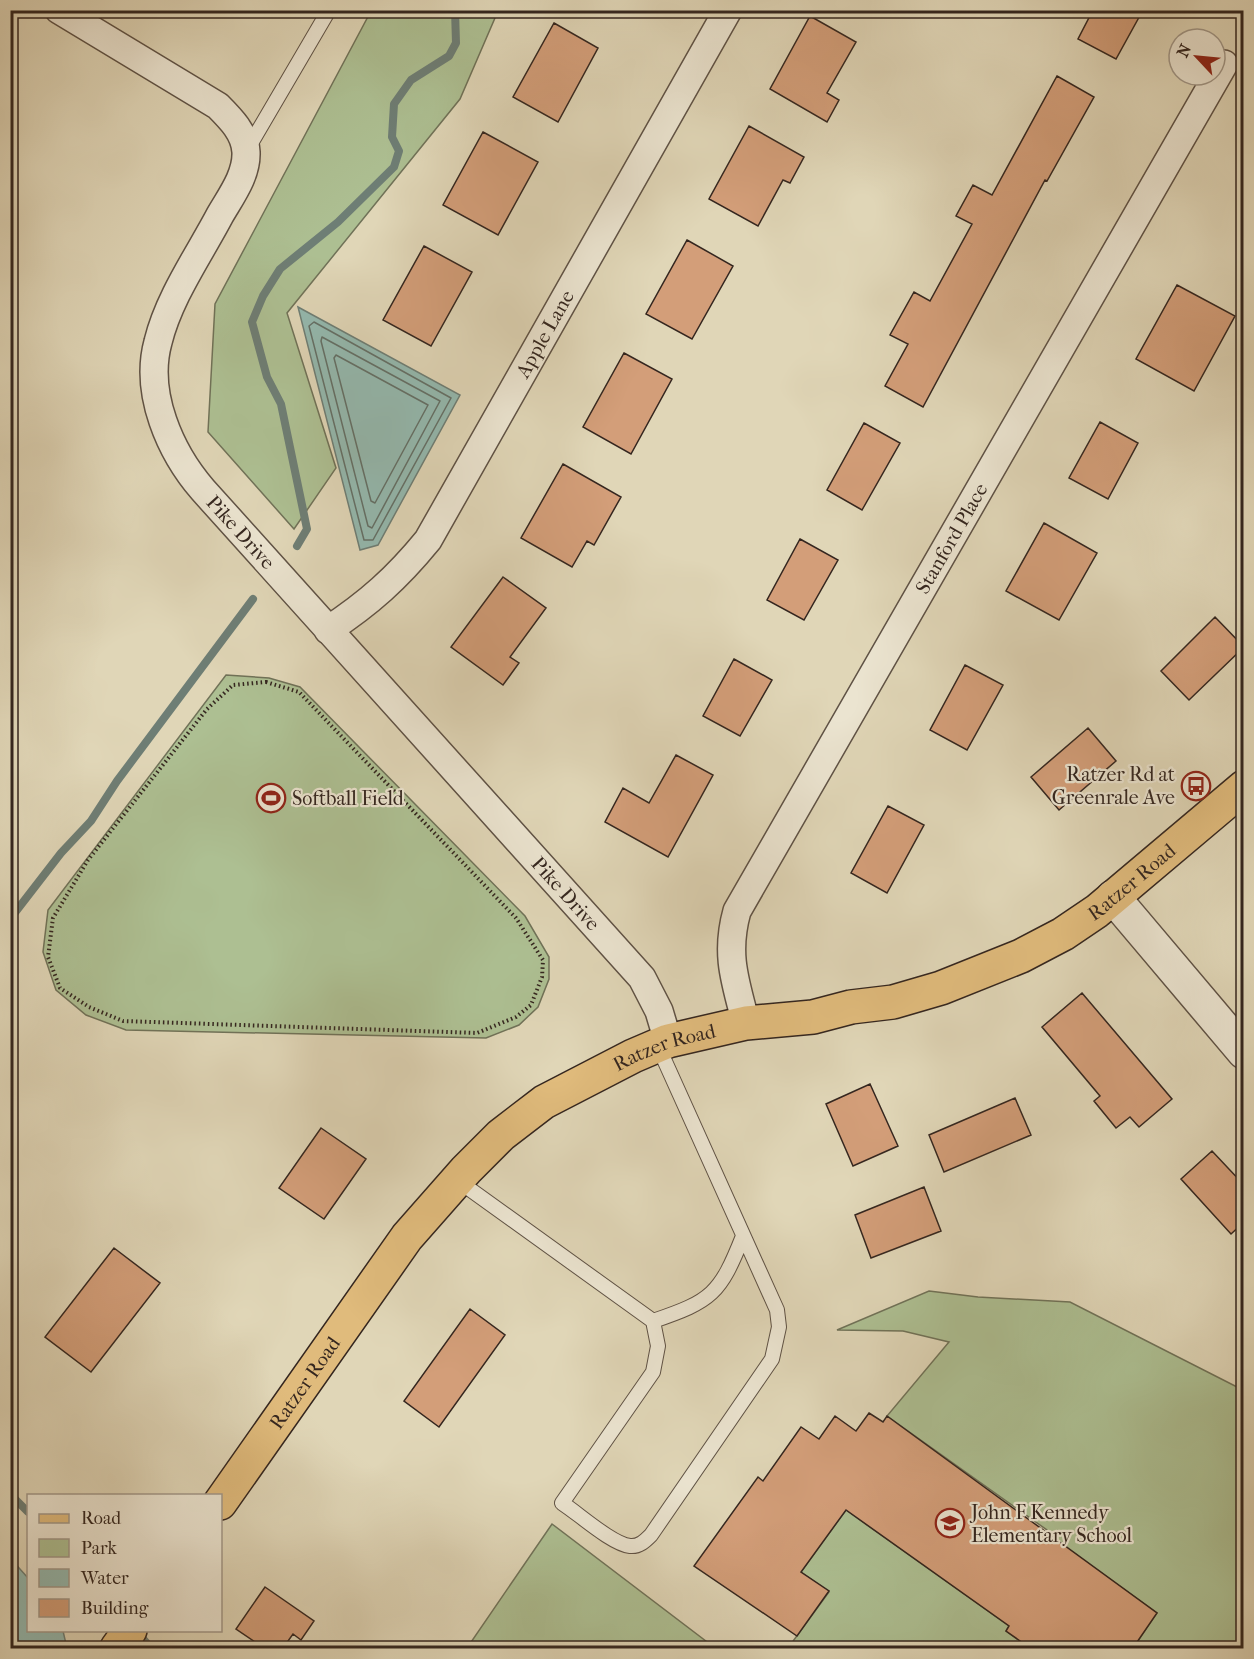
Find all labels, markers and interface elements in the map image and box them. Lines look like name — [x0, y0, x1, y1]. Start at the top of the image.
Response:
north arrow — [1167, 27, 1227, 87]
text: N — [1173, 40, 1196, 60]
street label: Apple Lane — [510, 286, 579, 383]
street label: Stanford Place — [910, 479, 992, 598]
street label: Pike Drive — [202, 491, 280, 574]
place label: Ratzer Rd at Greenrale Ave — [1052, 763, 1175, 809]
bus stop icon: Ratzer Rd at Greenrale Ave — [1180, 770, 1212, 802]
sports icon: Softball Field — [255, 782, 287, 814]
place label: Softball Field — [292, 787, 405, 810]
street label: Ratzer Road — [1083, 838, 1181, 925]
street label: Pike Drive — [527, 852, 605, 935]
street label: Ratzer Road — [609, 1019, 719, 1076]
street label: Ratzer Road — [264, 1331, 345, 1433]
legend — [27, 1494, 222, 1632]
place label: John F Kennedy Elementary School — [969, 1501, 1133, 1547]
school or university icon: John F Kennedy Elementary School — [934, 1507, 966, 1539]
text: Road — [81, 1508, 121, 1529]
text: Park — [81, 1538, 118, 1559]
text: Water — [80, 1568, 129, 1589]
text: Building — [81, 1598, 149, 1619]

